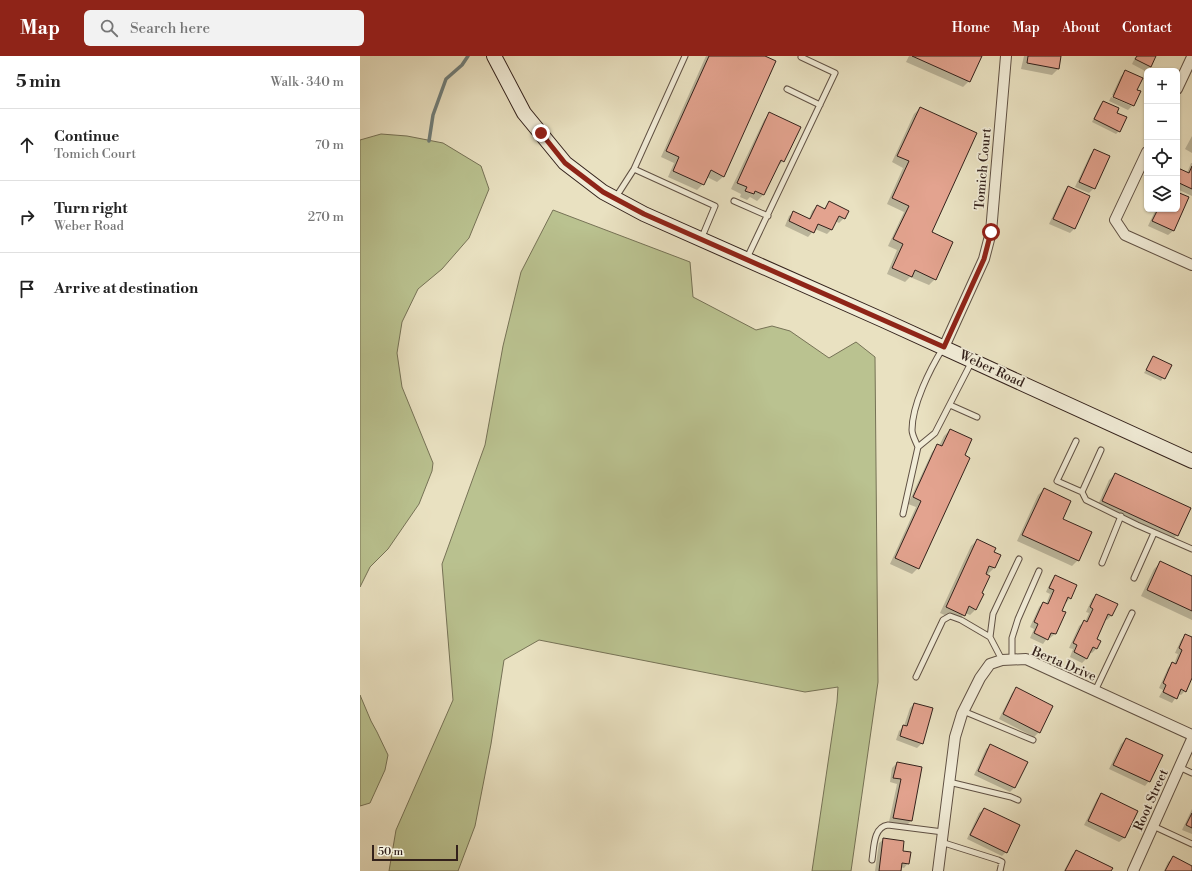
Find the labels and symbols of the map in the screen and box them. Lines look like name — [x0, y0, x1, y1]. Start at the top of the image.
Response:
route end — [532, 124, 550, 142]
street label: Tomich Court — [971, 127, 995, 211]
route start — [982, 223, 1000, 241]
street label: Weber Road — [956, 347, 1028, 391]
street label: Berta Drive — [1028, 643, 1099, 685]
street label: Root Street — [1130, 766, 1172, 833]
scale bar — [372, 843, 458, 862]

